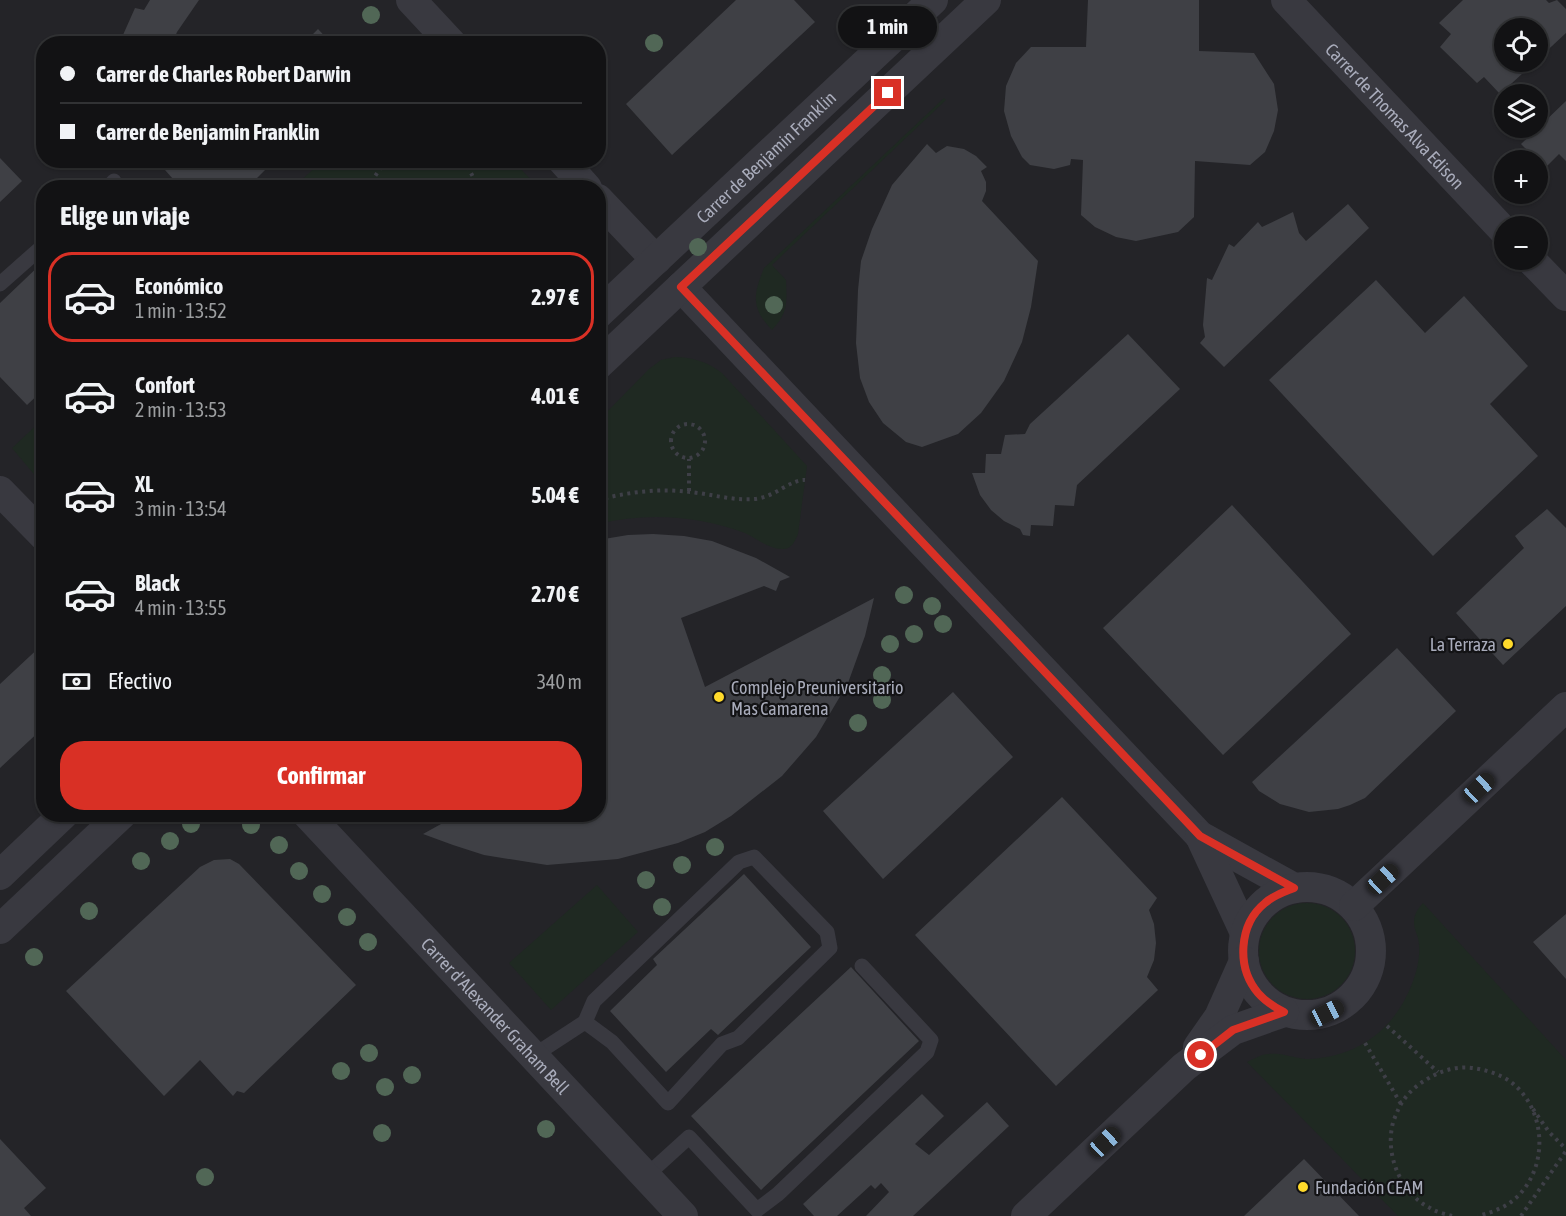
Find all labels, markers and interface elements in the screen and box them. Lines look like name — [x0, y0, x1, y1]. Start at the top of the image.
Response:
callout: 1 min — [838, 6, 938, 48]
text: 1 min — [867, 15, 908, 38]
map controls — [1494, 18, 1548, 270]
button: locate — [1494, 18, 1548, 72]
street label: Carrer de Thomas Alva Edison — [1321, 38, 1469, 193]
text: Carrer de Charles Robert Darwin — [96, 61, 351, 87]
route end — [874, 79, 901, 106]
button: layers — [1494, 84, 1548, 138]
street label: Carrer de Benjamin Franklin — [692, 86, 840, 227]
text: Carrer de Benjamin Franklin — [96, 119, 320, 145]
button: + — [1494, 150, 1548, 204]
text: Elige un viaje — [60, 200, 190, 231]
button: − — [1494, 216, 1548, 270]
icon: car — [63, 270, 117, 324]
text: Económico — [135, 273, 223, 299]
text: 2.97 € — [531, 284, 579, 310]
text: 1 min · 13:52 — [135, 299, 227, 322]
icon: car — [63, 369, 117, 423]
text: Confort — [135, 372, 195, 398]
text: 4.01 € — [531, 383, 579, 409]
text: 2 min · 13:53 — [135, 398, 227, 421]
icon: car — [63, 468, 117, 522]
text: XL — [135, 471, 153, 497]
text: 5.04 € — [531, 482, 579, 508]
text: 3 min · 13:54 — [135, 497, 227, 520]
icon: car — [63, 567, 117, 621]
text: Black — [135, 570, 179, 596]
text: 2.70 € — [531, 581, 579, 607]
text: 4 min · 13:55 — [135, 596, 227, 619]
place label: La Terraza — [1430, 634, 1496, 655]
marker: La Terraza — [1501, 637, 1515, 651]
icon: cash — [60, 665, 93, 698]
text: Efectivo — [108, 668, 172, 694]
text: 340 m — [537, 670, 582, 693]
place label: Complejo Preuniversitario Mas Camarena — [731, 677, 903, 719]
marker: Complejo Preuniversitario Mas Camarena — [712, 690, 726, 704]
button: Confirmar — [60, 741, 582, 810]
car — [1460, 769, 1498, 807]
car — [1364, 860, 1402, 898]
street label: Carrer d'Alexander Graham Bell — [417, 933, 574, 1098]
car — [1307, 997, 1347, 1029]
route start — [1187, 1041, 1214, 1068]
car — [1086, 1123, 1124, 1161]
place label: Fundación CEAM — [1315, 1177, 1424, 1198]
marker: Fundación CEAM — [1296, 1180, 1310, 1194]

